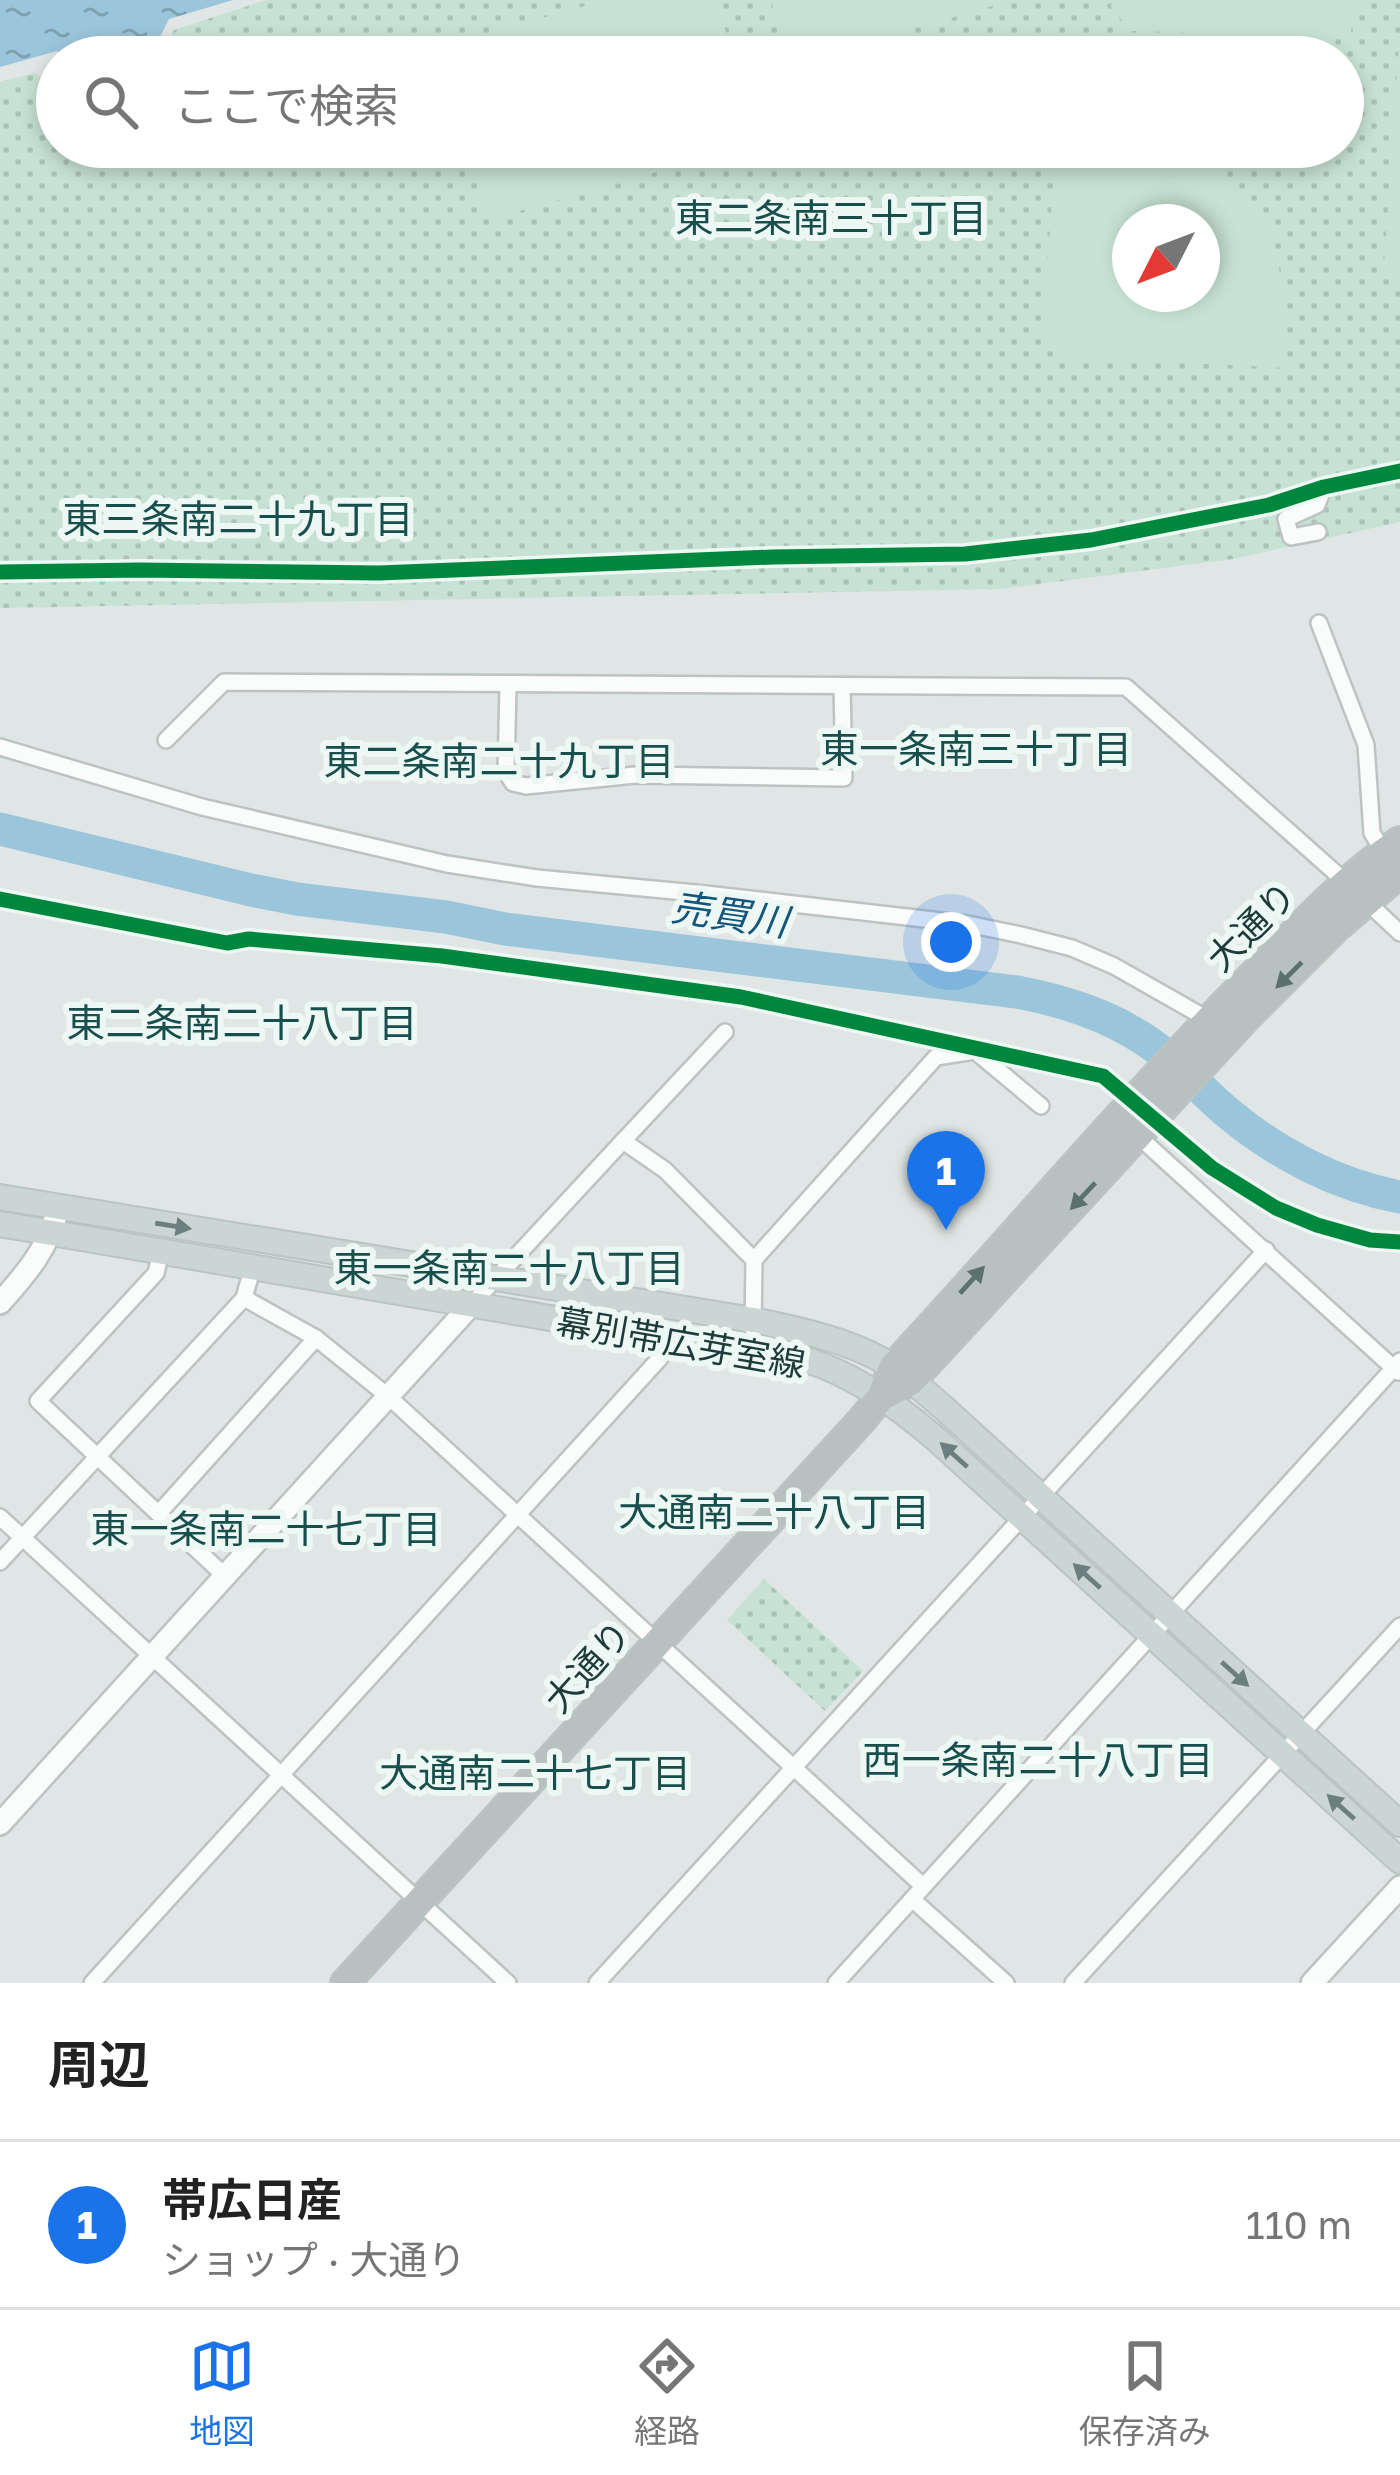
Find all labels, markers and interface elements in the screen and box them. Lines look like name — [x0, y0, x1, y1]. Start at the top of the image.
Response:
search box — [36, 36, 1364, 168]
icon: search — [78, 69, 144, 135]
text: ここで検索 — [174, 78, 399, 132]
district label: 東二条南三十丁目 — [675, 194, 987, 241]
north arrow — [1112, 204, 1220, 312]
district label: 東三条南二十九丁目 — [62, 495, 414, 542]
district label: 東一条南三十丁目 — [820, 725, 1132, 772]
district label: 東二条南二十九丁目 — [323, 737, 675, 784]
street label: 大通り — [1198, 873, 1304, 979]
water label: 売買川 — [669, 883, 795, 946]
your location — [921, 912, 981, 972]
one-way arrow — [1275, 961, 1303, 989]
district label: 東二条南二十八丁目 — [66, 999, 418, 1046]
pin: 1 — [907, 1131, 985, 1230]
one-way arrow — [1070, 1181, 1097, 1210]
one-way arrow — [155, 1216, 192, 1235]
district label: 東一条南二十八丁目 — [333, 1244, 685, 1291]
one-way arrow — [958, 1266, 985, 1295]
street label: 幕別帯広芽室線 — [553, 1299, 809, 1385]
one-way arrow — [939, 1442, 968, 1469]
district label: 大通南二十八丁目 — [618, 1488, 930, 1535]
district label: 東一条南二十七丁目 — [90, 1505, 442, 1552]
one-way arrow — [1073, 1563, 1102, 1591]
street label: 大通り — [535, 1611, 639, 1721]
one-way arrow — [1221, 1660, 1250, 1687]
district label: 西一条南二十八丁目 — [862, 1736, 1214, 1783]
district label: 大通南二十七丁目 — [379, 1749, 691, 1796]
one-way arrow — [1326, 1794, 1355, 1822]
text: 周辺 — [48, 2033, 150, 2094]
text: 帯広日産 — [162, 2172, 342, 2226]
text: 1 — [77, 2201, 97, 2248]
text: 110 m — [1246, 2201, 1352, 2248]
text: ショップ · 大通り — [162, 2236, 466, 2283]
tab: 地図 — [189, 2333, 255, 2453]
tab: 経路 — [634, 2333, 700, 2453]
tab: 保存済み — [1079, 2333, 1211, 2453]

